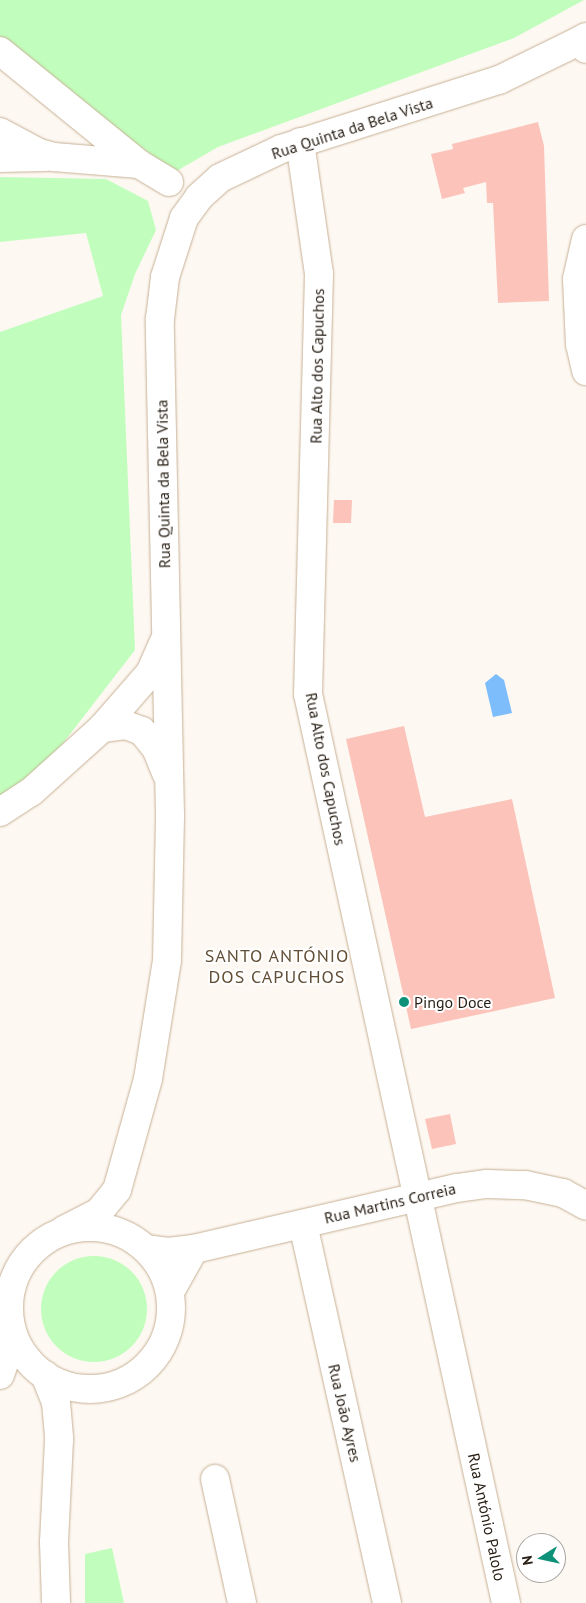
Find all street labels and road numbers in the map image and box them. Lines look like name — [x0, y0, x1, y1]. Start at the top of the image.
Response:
street label: Rua Quinta da Bela Vista — [269, 93, 435, 163]
street label: Rua Alto dos Capuchos — [306, 288, 328, 444]
street label: Rua Quinta da Bela Vista — [152, 399, 174, 569]
street label: Rua Alto dos Capuchos — [302, 691, 350, 847]
street label: Rua Martins Correia — [322, 1179, 458, 1227]
street label: Rua João Ayres — [324, 1362, 366, 1464]
street label: Rua António Palolo — [464, 1451, 510, 1583]

